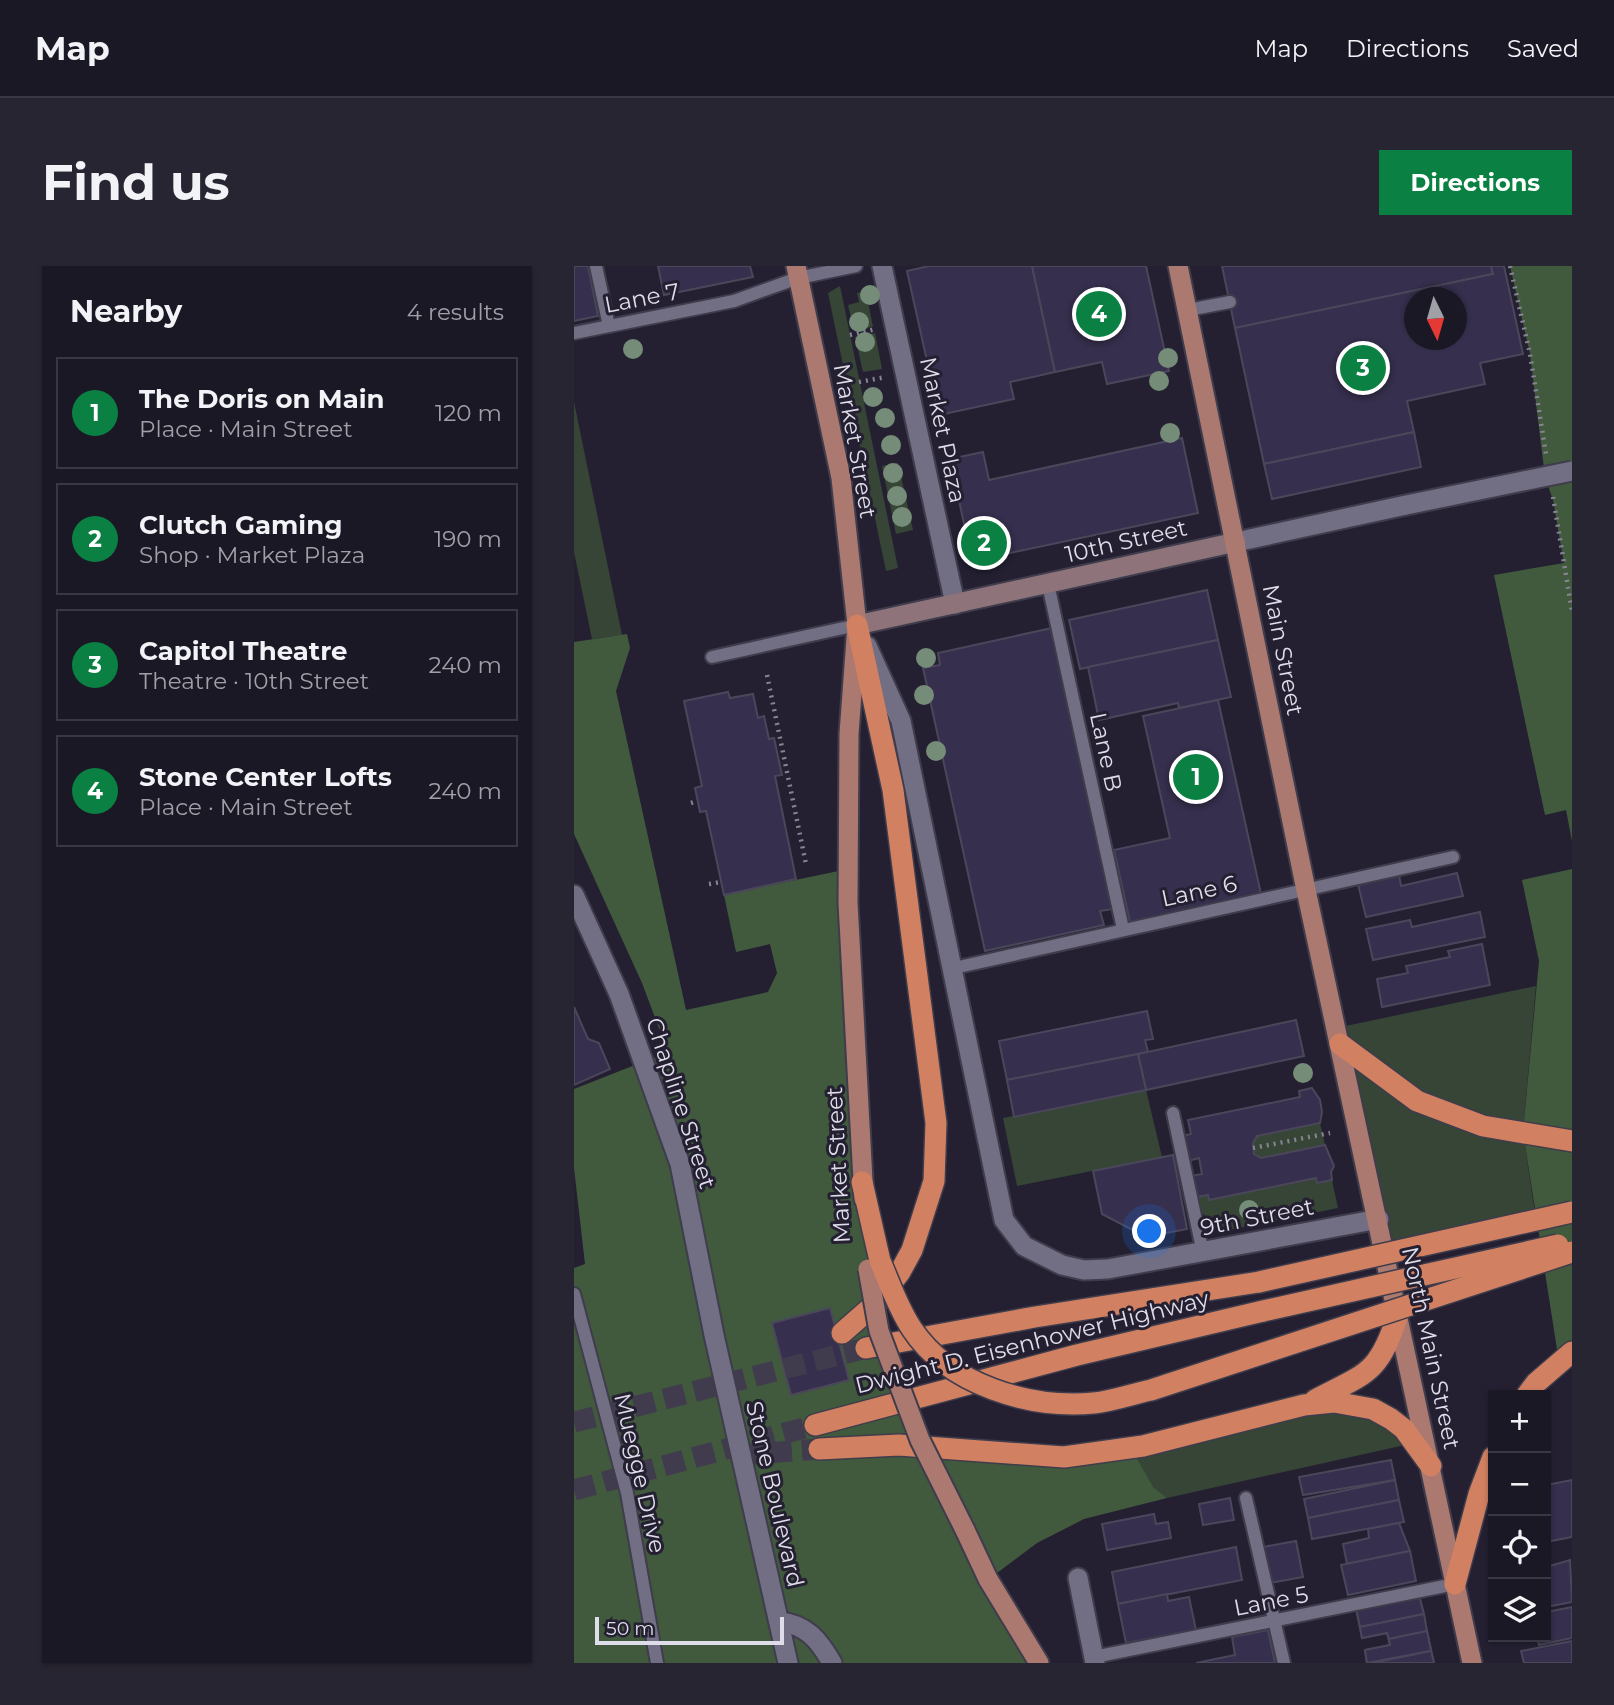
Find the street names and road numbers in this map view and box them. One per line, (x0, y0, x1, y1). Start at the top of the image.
street label: Lane 7 (602, 277, 682, 319)
street label: Market Plaza (914, 354, 972, 506)
street label: Market Street (828, 361, 882, 521)
street label: 10th Street (1062, 513, 1190, 569)
street label: Main Street (1257, 582, 1309, 718)
street label: Lane B (1084, 710, 1128, 794)
street label: Lane 6 (1159, 869, 1239, 913)
street label: Chapline Street (640, 1014, 722, 1192)
street label: Market Street (820, 1086, 856, 1244)
street label: 9th Street (1198, 1192, 1316, 1242)
street label: North Main Street (1396, 1244, 1466, 1452)
street label: Dwight D. Eisenhower Highway (852, 1284, 1212, 1400)
street label: Muegge Drive (608, 1390, 672, 1556)
street label: Stone Boulevard (740, 1398, 810, 1590)
street label: Lane 5 (1231, 1580, 1311, 1622)

